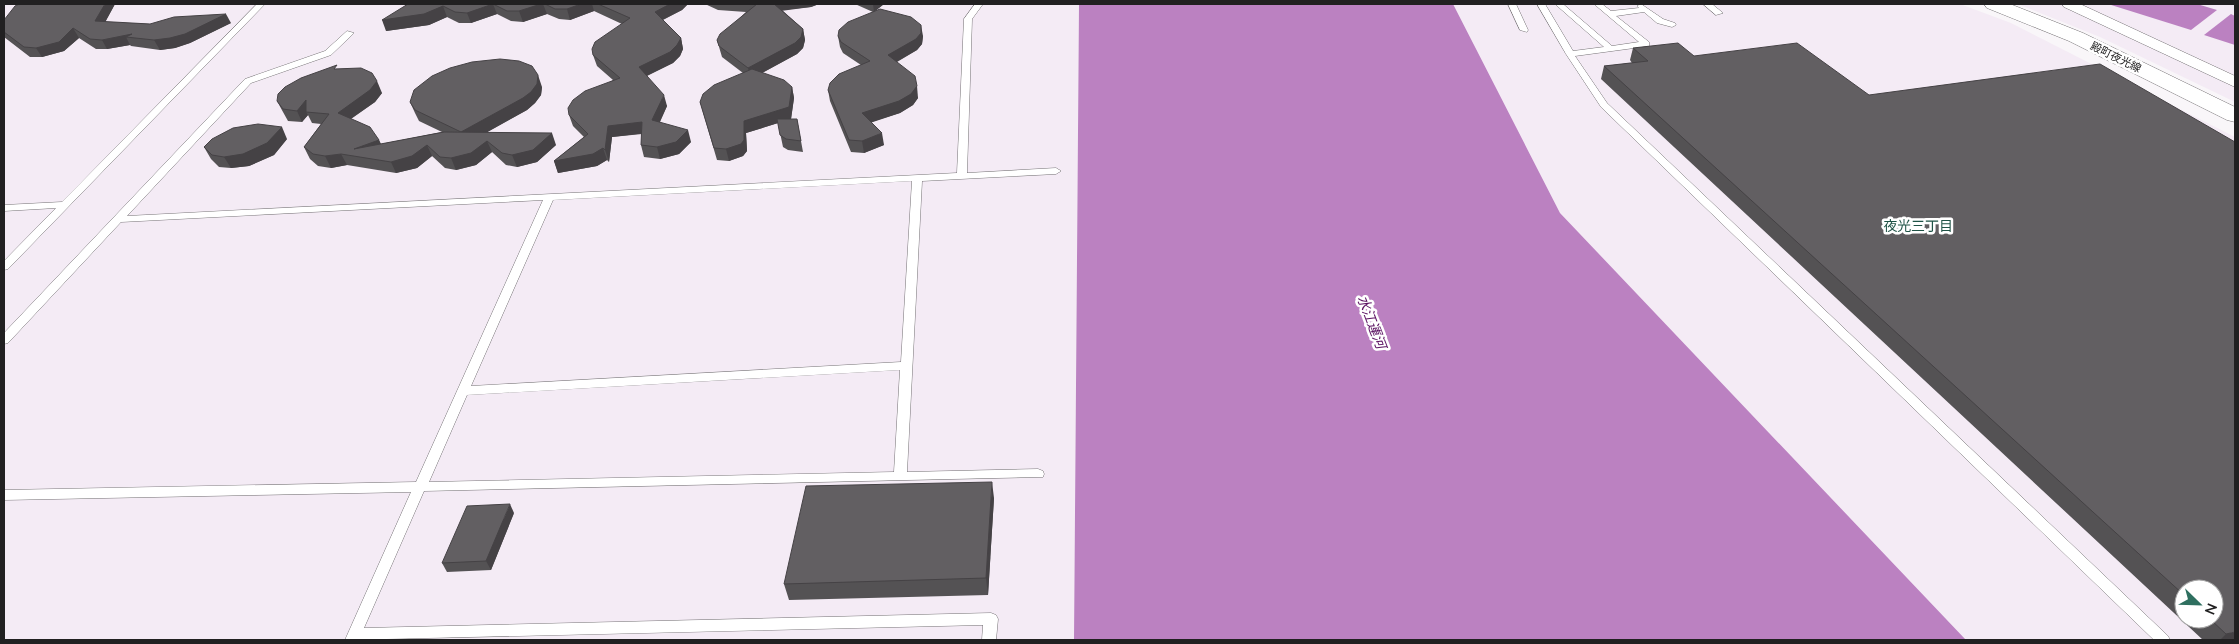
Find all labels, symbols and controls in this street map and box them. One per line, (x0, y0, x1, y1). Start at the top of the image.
street label: 殿町夜光線 (2088, 39, 2144, 75)
district label: 夜光三丁目 (1883, 217, 1953, 235)
water label: 水江運河 (1354, 293, 1392, 354)
north arrow (2174, 579, 2224, 629)
text: N (2201, 601, 2221, 617)

